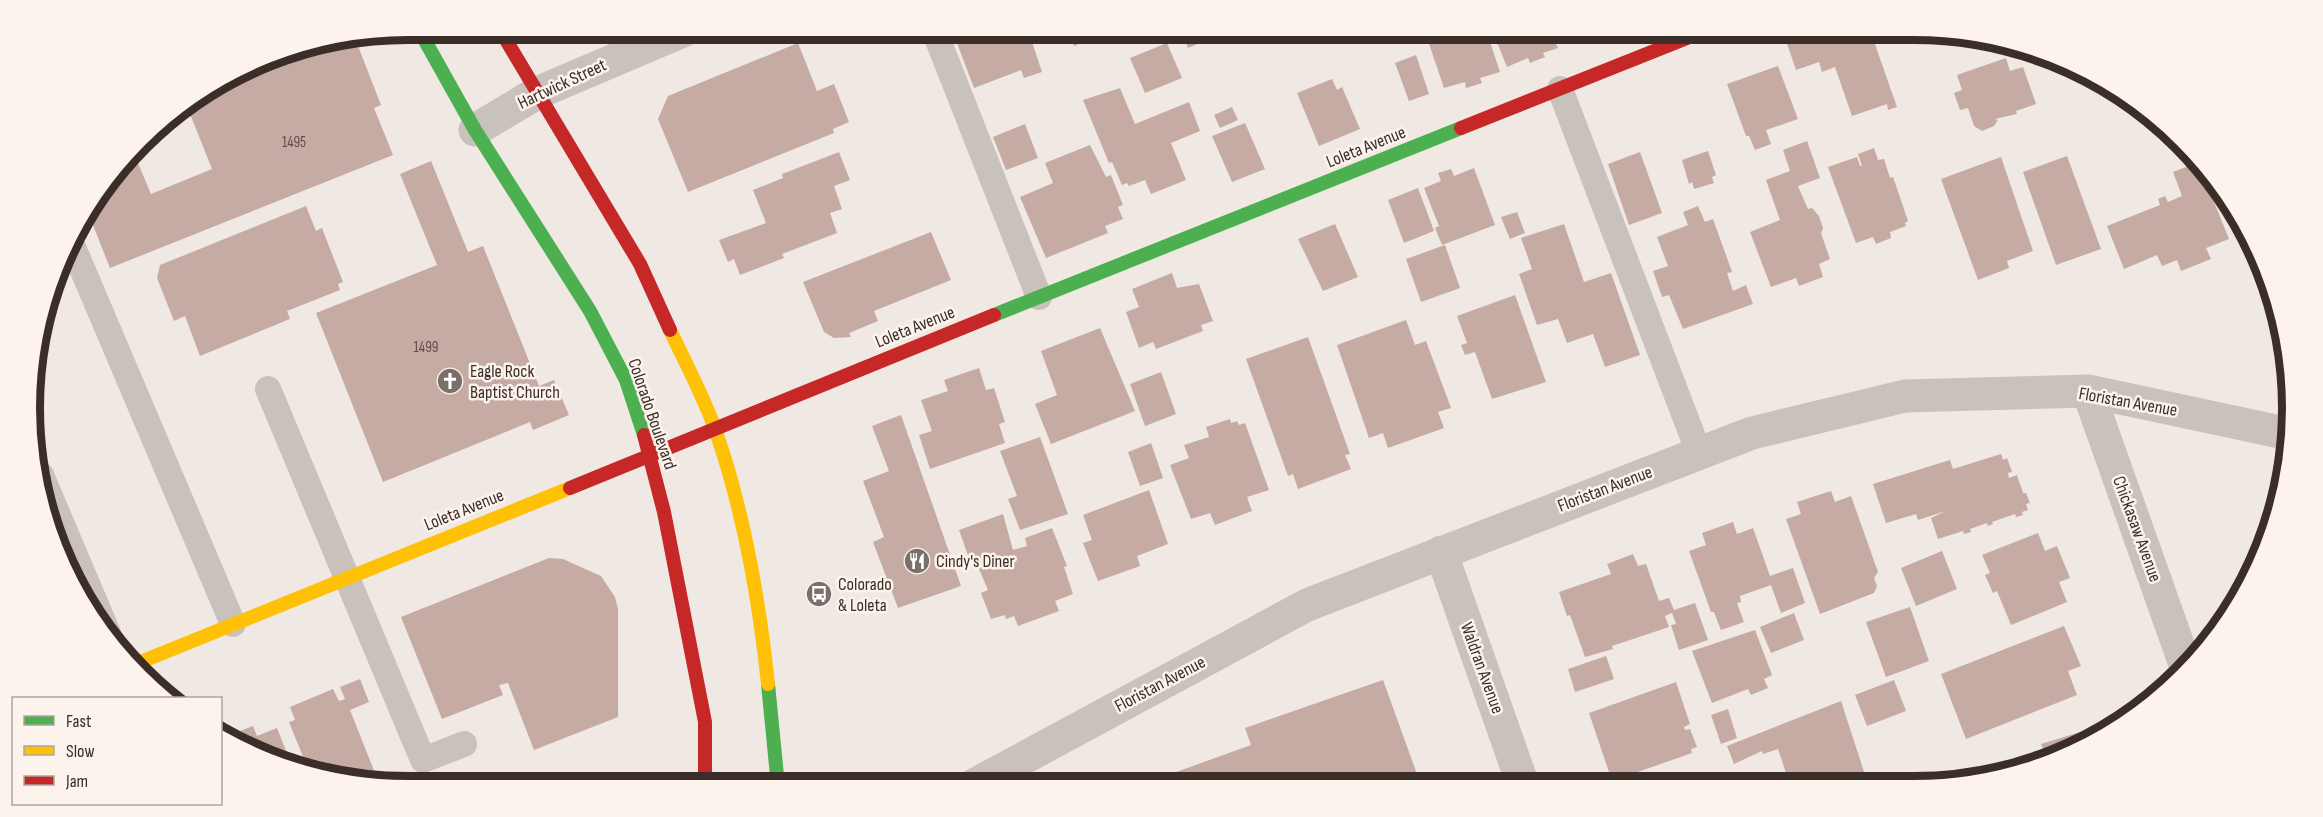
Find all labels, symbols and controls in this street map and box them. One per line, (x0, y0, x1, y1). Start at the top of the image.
street label: Hartwick Street (514, 54, 610, 114)
street label: Loleta Avenue (1323, 122, 1409, 172)
house number: 1495 (282, 133, 306, 152)
street label: Loleta Avenue (872, 302, 958, 352)
house number: 1499 (414, 338, 438, 357)
street label: Colorado Boulevard (623, 356, 681, 472)
place label: Eagle Rock Baptist Church (470, 361, 560, 403)
church icon: Eagle Rock Baptist Church (435, 366, 465, 396)
street label: Floristan Avenue (2077, 383, 2179, 421)
street label: Floristan Avenue (1555, 461, 1655, 517)
street label: Chickasaw Avenue (2108, 473, 2166, 585)
street label: Loleta Avenue (421, 485, 507, 535)
restaurant icon: Cindy's Diner (902, 546, 932, 576)
place label: Cindy's Diner (936, 551, 1015, 572)
place label: Colorado & Loleta (838, 574, 892, 616)
bus stop icon: Colorado & Loleta (804, 579, 834, 609)
street label: Waldran Avenue (1456, 620, 1508, 716)
street label: Floristan Avenue (1111, 651, 1209, 717)
legend (12, 697, 222, 805)
text: Fast (66, 711, 92, 732)
text: Slow (66, 741, 95, 762)
text: Jam (65, 771, 88, 792)

